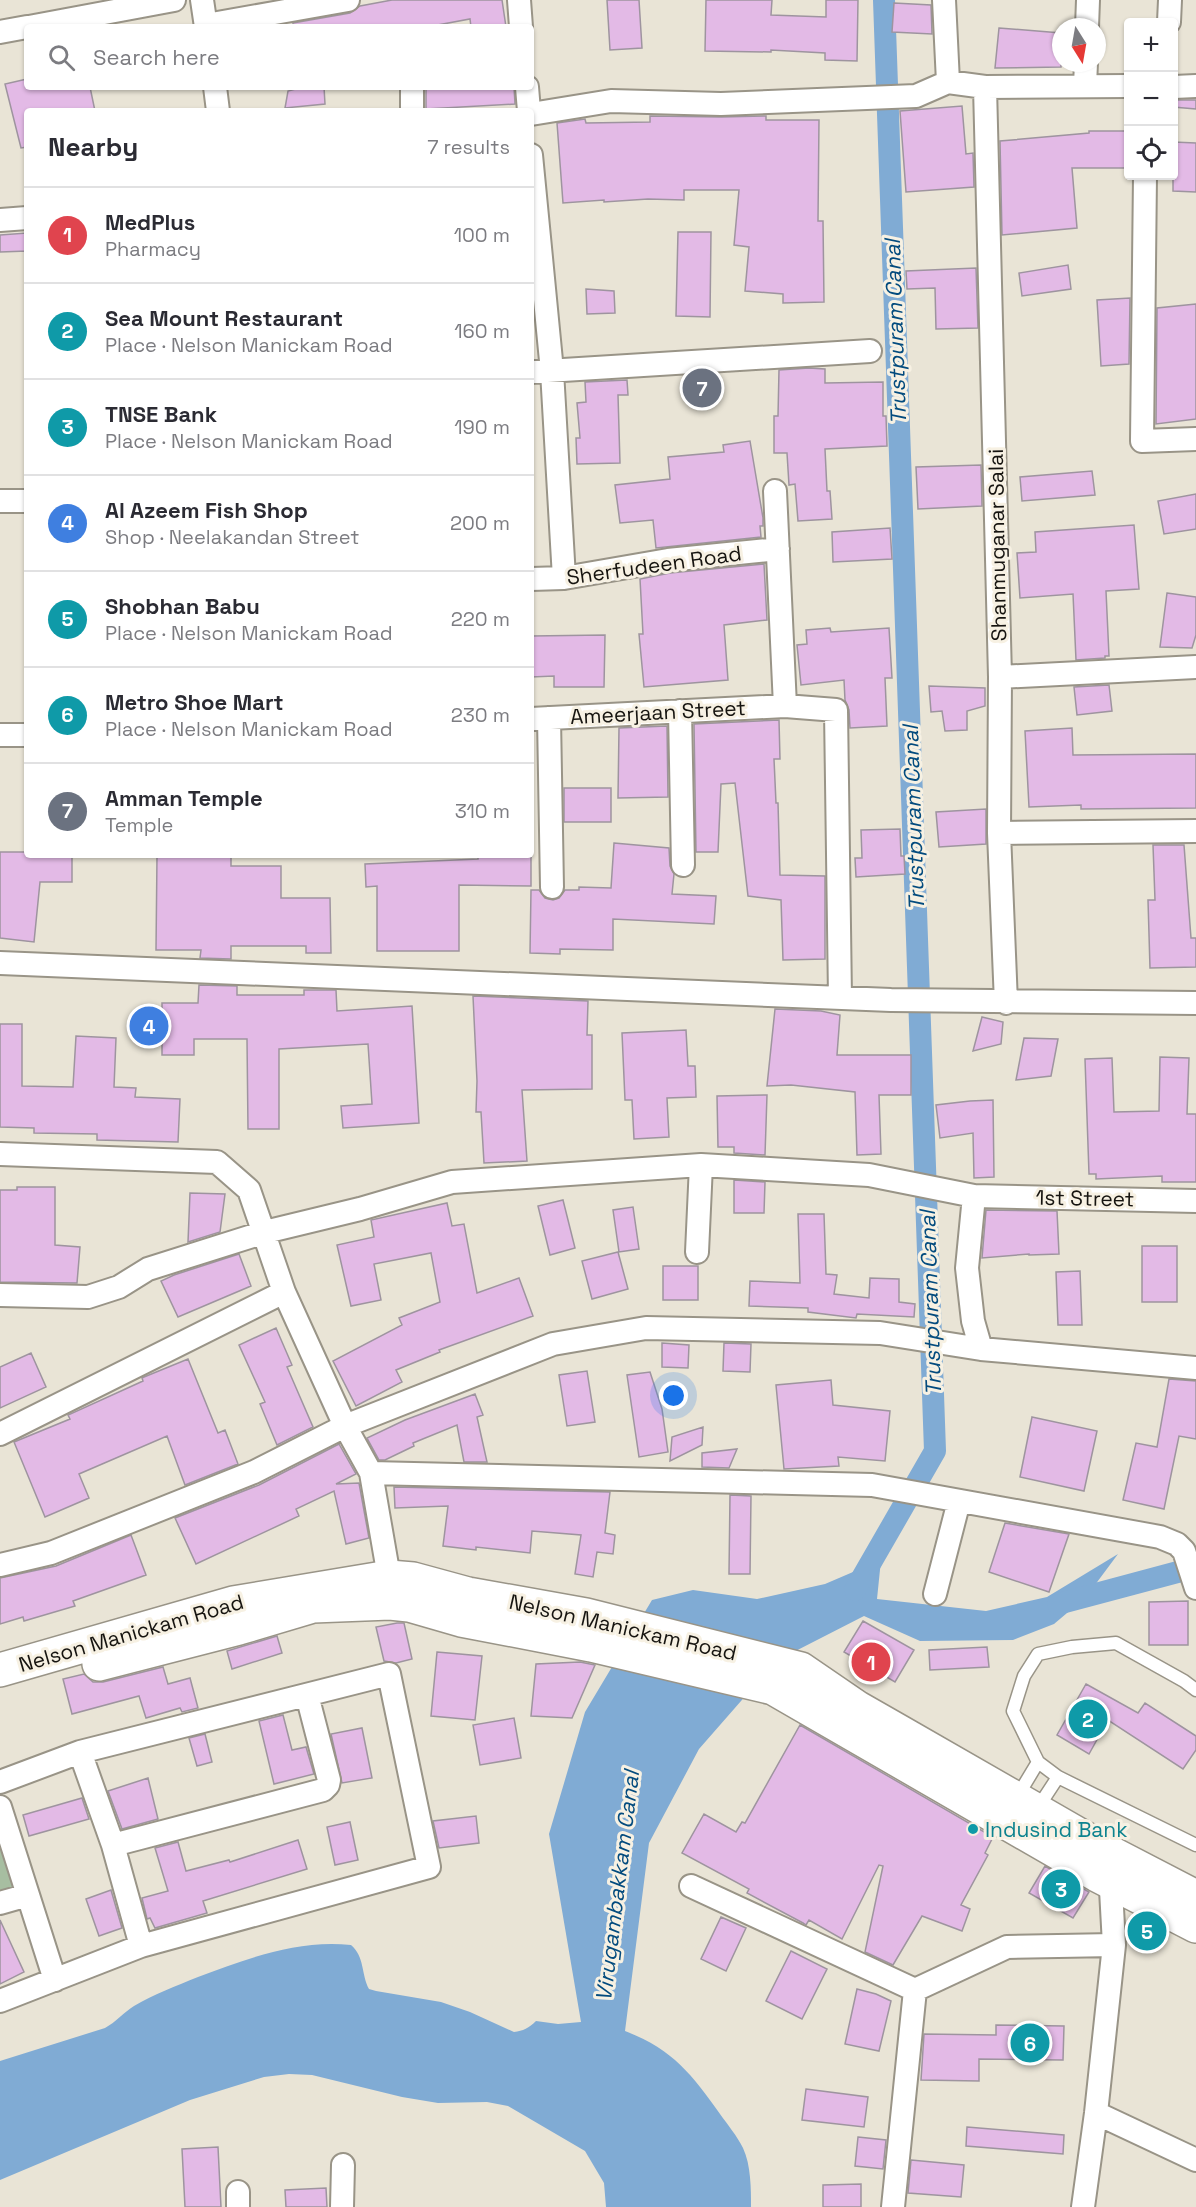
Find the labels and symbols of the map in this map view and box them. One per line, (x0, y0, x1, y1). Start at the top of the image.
north arrow (1052, 18, 1106, 72)
water label: Trustpuram Canal (878, 236, 912, 425)
pin: 7 (682, 366, 722, 410)
street label: Shanmuganar Salai (982, 448, 1012, 642)
street label: Sherfudeen Road (565, 539, 743, 591)
street label: Ameerjaan Street (569, 694, 747, 730)
water label: Trustpuram Canal (896, 722, 930, 911)
pin: 4 (130, 1004, 168, 1048)
street label: 1st Street (1035, 1184, 1135, 1212)
water label: Trustpuram Canal (913, 1207, 947, 1396)
your location (659, 1381, 688, 1410)
street label: Nelson Manickam Road (15, 1588, 247, 1678)
street label: Nelson Manickam Road (507, 1588, 739, 1666)
pin: 1 (852, 1640, 890, 1684)
pin: 2 (1068, 1696, 1108, 1742)
water label: Virugambakkam Canal (589, 1766, 645, 2003)
place label: Indusind Bank (985, 1816, 1128, 1843)
marker: Indusind Bank (966, 1822, 980, 1836)
pin: 3 (1042, 1866, 1080, 1912)
pin: 5 (1128, 1908, 1166, 1954)
pin: 6 (1010, 2020, 1050, 2066)

